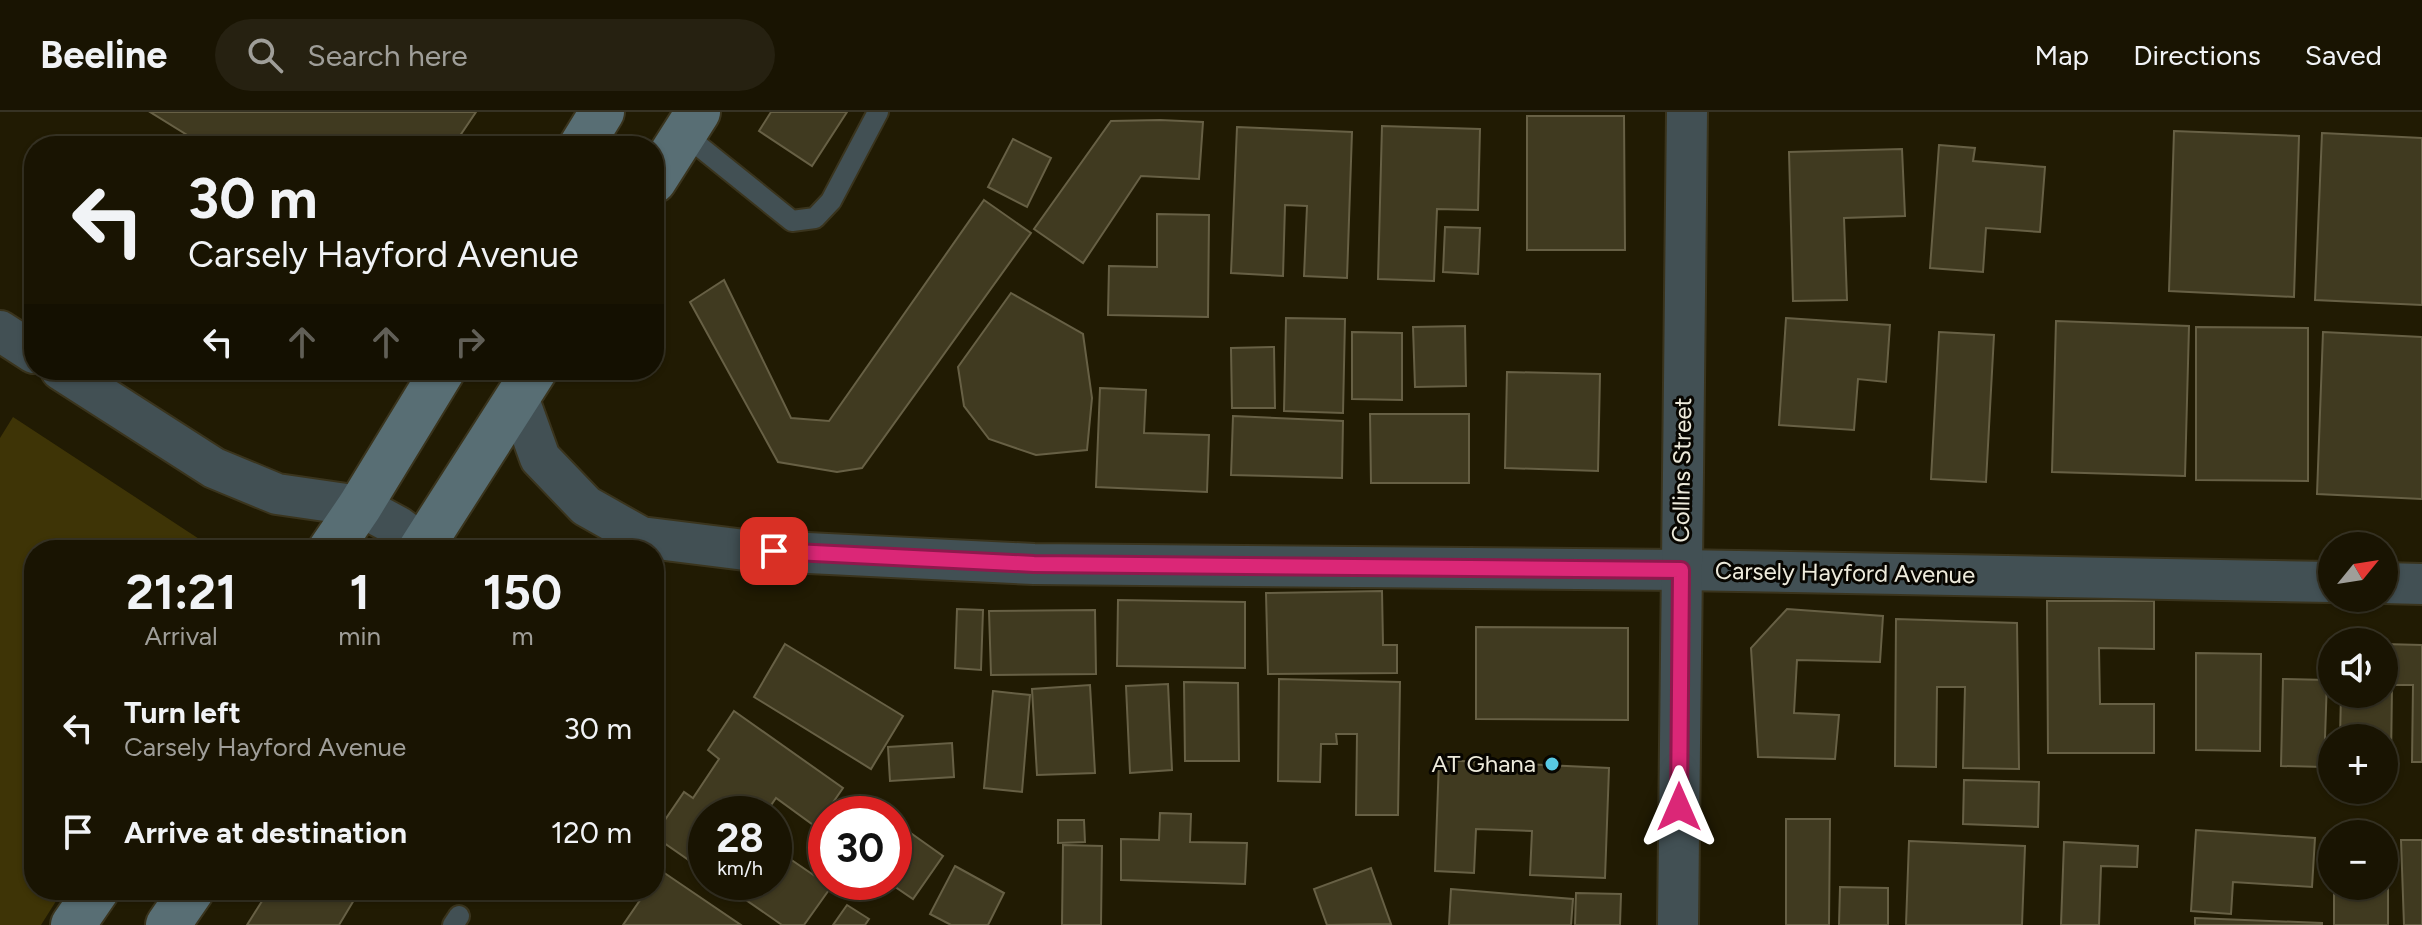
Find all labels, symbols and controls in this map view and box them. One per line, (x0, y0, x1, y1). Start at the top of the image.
search box (215, 19, 775, 91)
text: Beeline (40, 32, 167, 78)
icon: search (243, 33, 287, 77)
text: Search here (307, 37, 468, 74)
text: Map (2035, 38, 2089, 72)
text: Directions (2133, 38, 2261, 72)
text: Saved (2305, 38, 2382, 72)
text: 30 m (188, 165, 318, 232)
icon: left (56, 168, 160, 272)
text: Carsely Hayford Avenue (188, 233, 579, 276)
icon: left (196, 320, 240, 364)
icon: ahead (280, 320, 324, 364)
icon: ahead (364, 320, 408, 364)
icon: right (448, 320, 492, 364)
street label: Collins Street (1666, 397, 1697, 543)
pin (740, 517, 808, 585)
icon: arrive (752, 529, 796, 573)
north arrow (2318, 532, 2398, 612)
map controls (2318, 532, 2398, 900)
street label: Carsely Hayford Avenue (1715, 556, 1975, 589)
text: 21:21 (126, 563, 236, 621)
text: 1 (350, 563, 370, 621)
text: 150 (483, 563, 562, 621)
text: Arrival (144, 620, 218, 652)
text: min (338, 620, 381, 652)
text: m (511, 620, 534, 652)
button: sound (2318, 628, 2398, 708)
text: Turn left (124, 694, 241, 731)
icon: left (56, 706, 100, 750)
text: 30 m (564, 710, 632, 747)
button: + (2318, 724, 2398, 804)
text: Carsely Hayford Avenue (124, 731, 406, 763)
place label: AT Ghana (1431, 749, 1536, 778)
marker: AT Ghana (1543, 755, 1561, 773)
position arrow (1637, 765, 1721, 849)
speed limit sign: 30 (808, 796, 912, 900)
icon: arrive (56, 810, 100, 854)
text: Arrive at destination (124, 814, 407, 851)
text: 120 m (551, 814, 632, 851)
text: 28 (716, 814, 764, 862)
button: − (2318, 820, 2398, 900)
text: km/h (717, 856, 763, 880)

